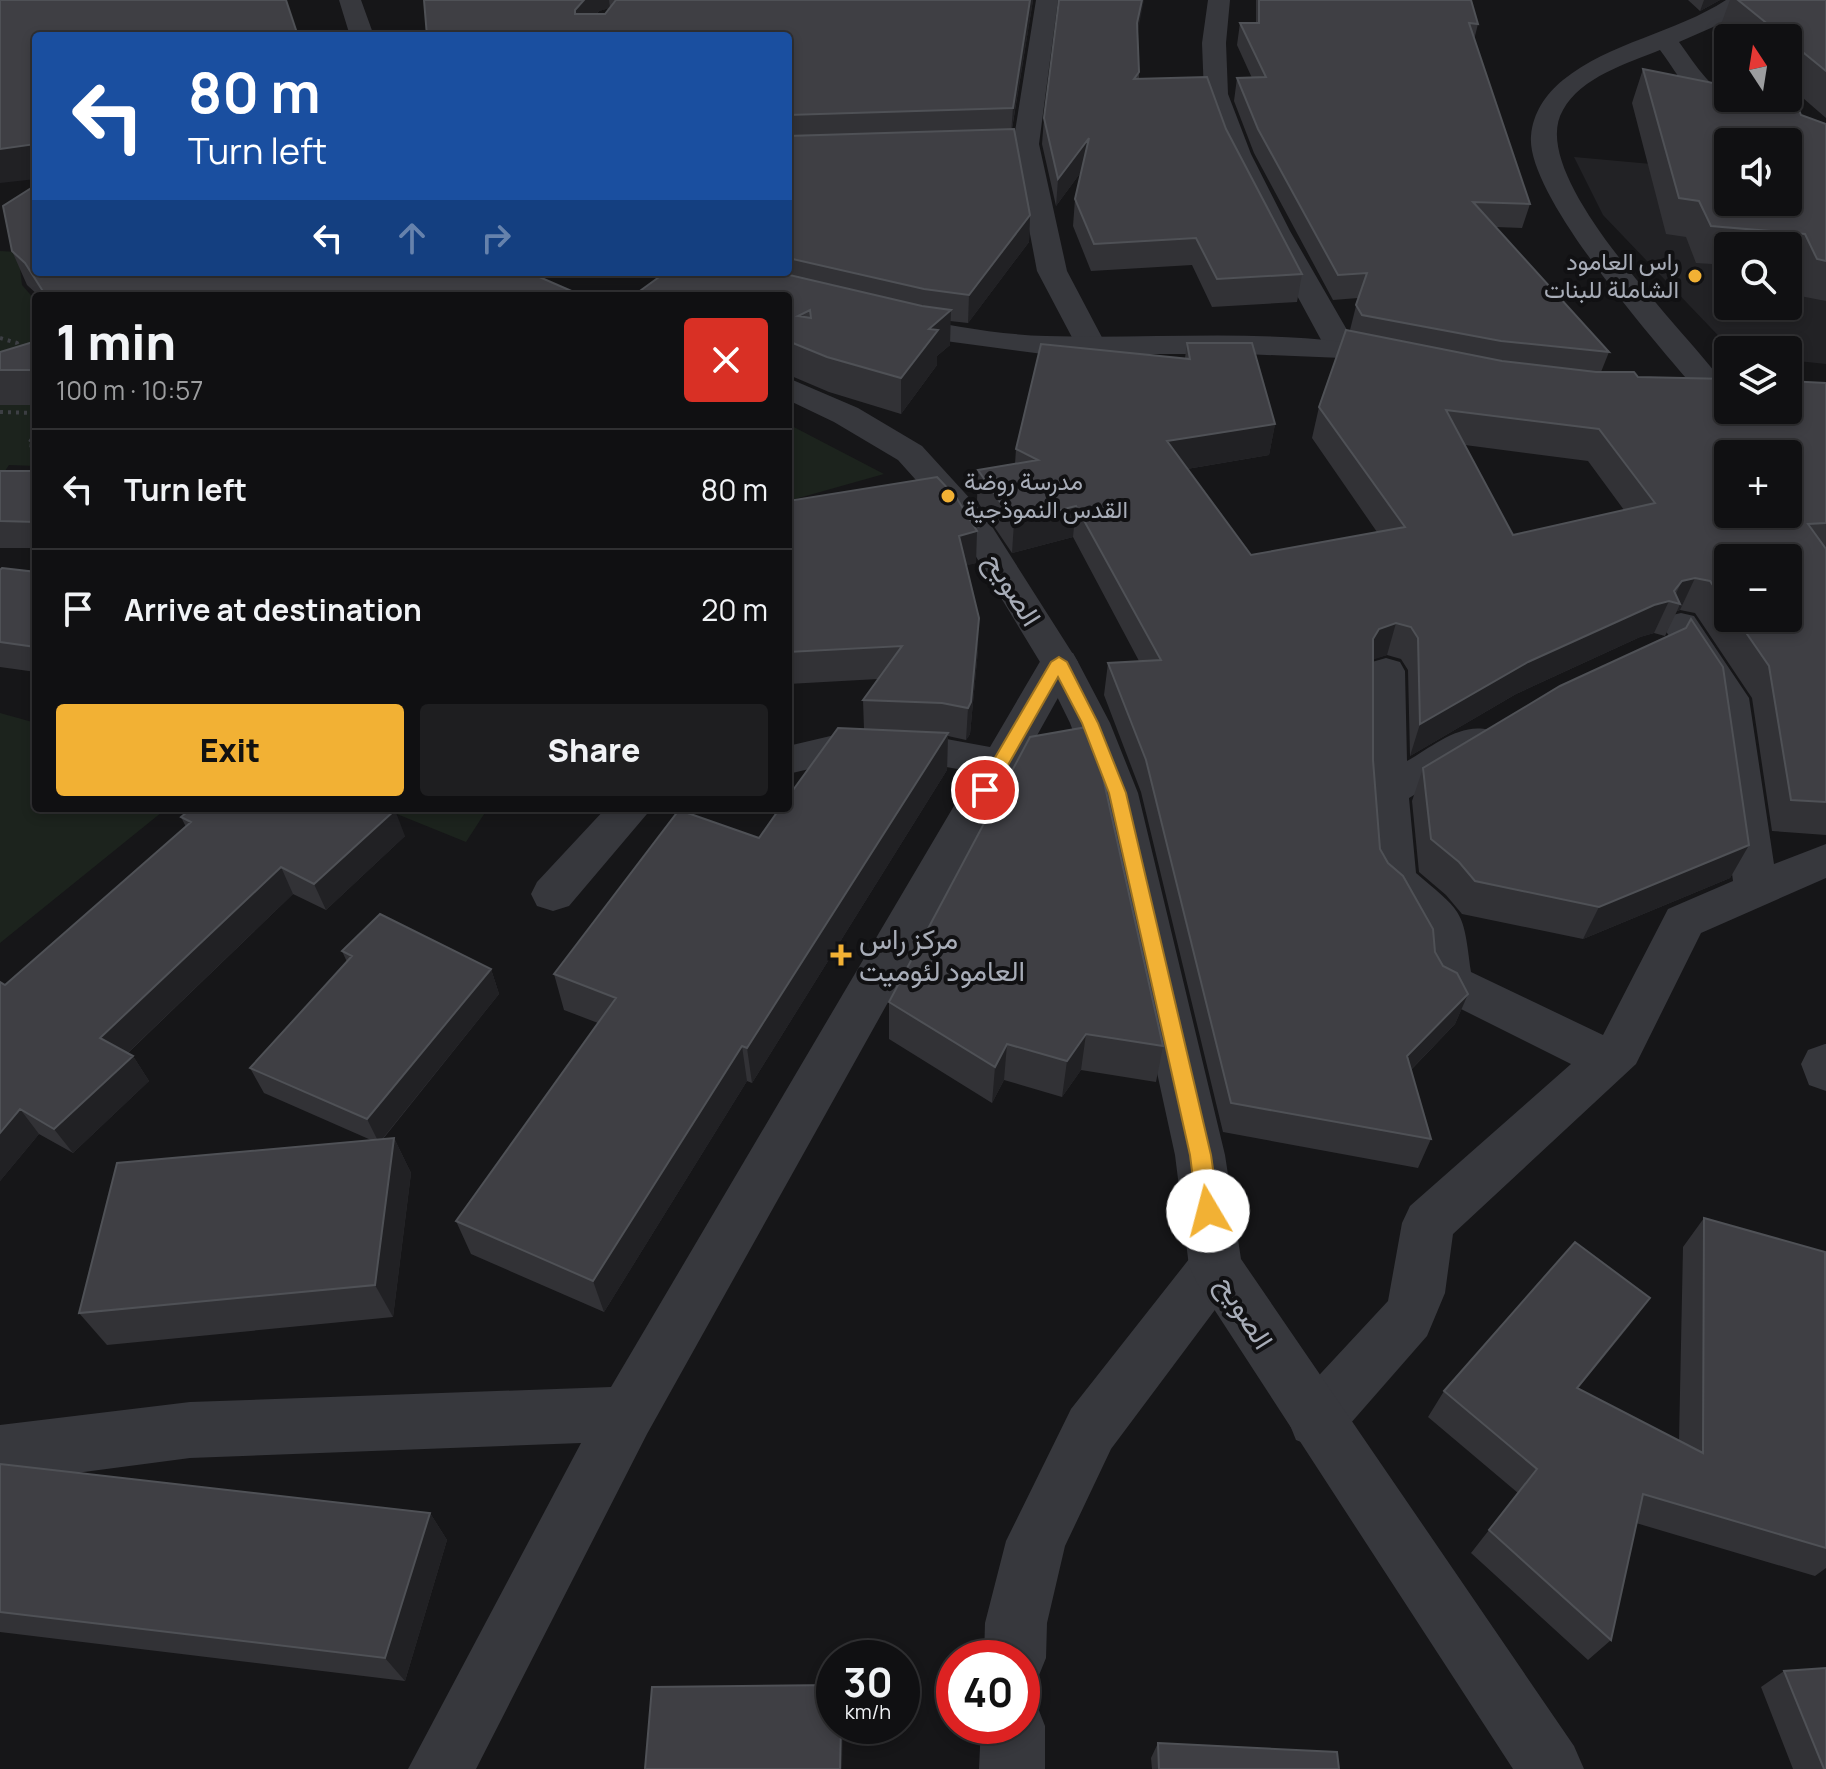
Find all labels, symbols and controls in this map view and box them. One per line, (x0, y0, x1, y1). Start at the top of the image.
north arrow (1714, 24, 1802, 112)
map controls (1714, 24, 1802, 632)
text: 80 m (188, 53, 321, 130)
icon: left (56, 64, 160, 168)
text: Turn left (188, 126, 327, 175)
button: sound (1714, 128, 1802, 216)
icon: left (306, 216, 350, 260)
icon: ahead (390, 216, 434, 260)
icon: right (474, 216, 518, 260)
button: search (1714, 232, 1802, 320)
place label: راس العامود الشاملة للبنات (1544, 244, 1679, 305)
marker: راس العامود الشاملة للبنات (1686, 267, 1704, 285)
text: 1 min (56, 309, 176, 374)
button: close (684, 318, 768, 402)
button: layers (1714, 336, 1802, 424)
text: 100 m · 10:57 (56, 372, 203, 408)
button: + (1714, 440, 1802, 528)
place label: مدرسة روضة القدس النموذجية (964, 464, 1128, 525)
icon: left (56, 467, 100, 511)
text: Turn left (124, 469, 247, 510)
text: 80 m (701, 469, 768, 510)
marker: مدرسة روضة القدس النموذجية (939, 487, 957, 505)
street label: الصويح (975, 544, 1051, 634)
button: − (1714, 544, 1802, 632)
icon: arrive (56, 587, 100, 631)
text: Arrive at destination (124, 589, 422, 630)
text: 20 m (701, 589, 768, 630)
button: Exit (56, 704, 404, 796)
button: Share (420, 704, 768, 796)
pin (951, 756, 1019, 824)
icon: arrive (963, 768, 1007, 812)
place label: مركز راس العامود لئوميت (859, 919, 1025, 989)
marker: مركز راس العامود لئوميت (830, 944, 852, 966)
position arrow (1166, 1169, 1250, 1253)
street label: الصويح (1207, 1267, 1283, 1357)
speed limit sign: 40 (936, 1640, 1040, 1744)
text: 30 (843, 1654, 893, 1709)
text: km/h (845, 1698, 891, 1725)

